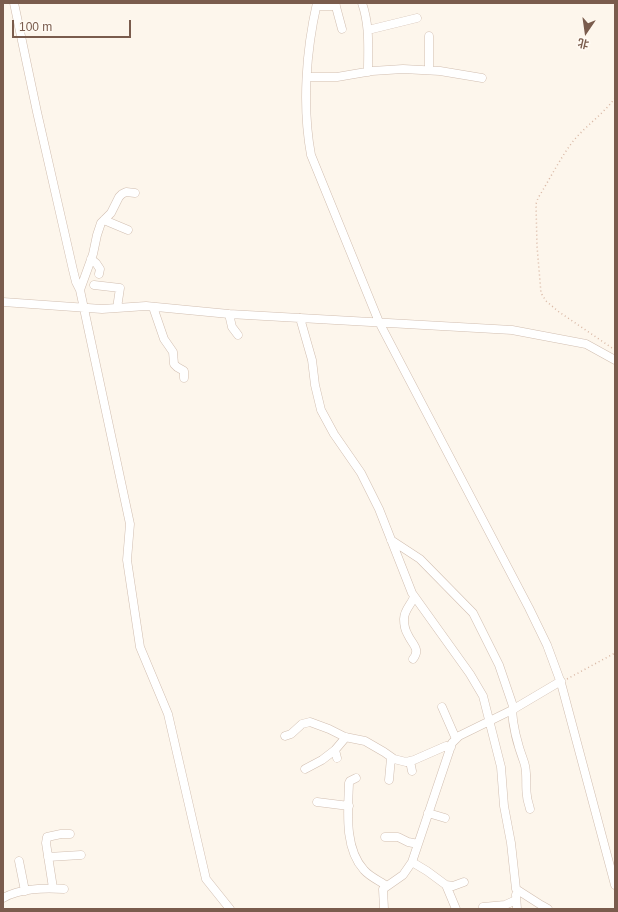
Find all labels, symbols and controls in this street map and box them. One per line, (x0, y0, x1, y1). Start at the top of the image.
scale bar (14, 12, 133, 38)
north arrow (566, 12, 606, 52)
text: 100 m (19, 20, 52, 34)
text: 北 (577, 37, 590, 51)

